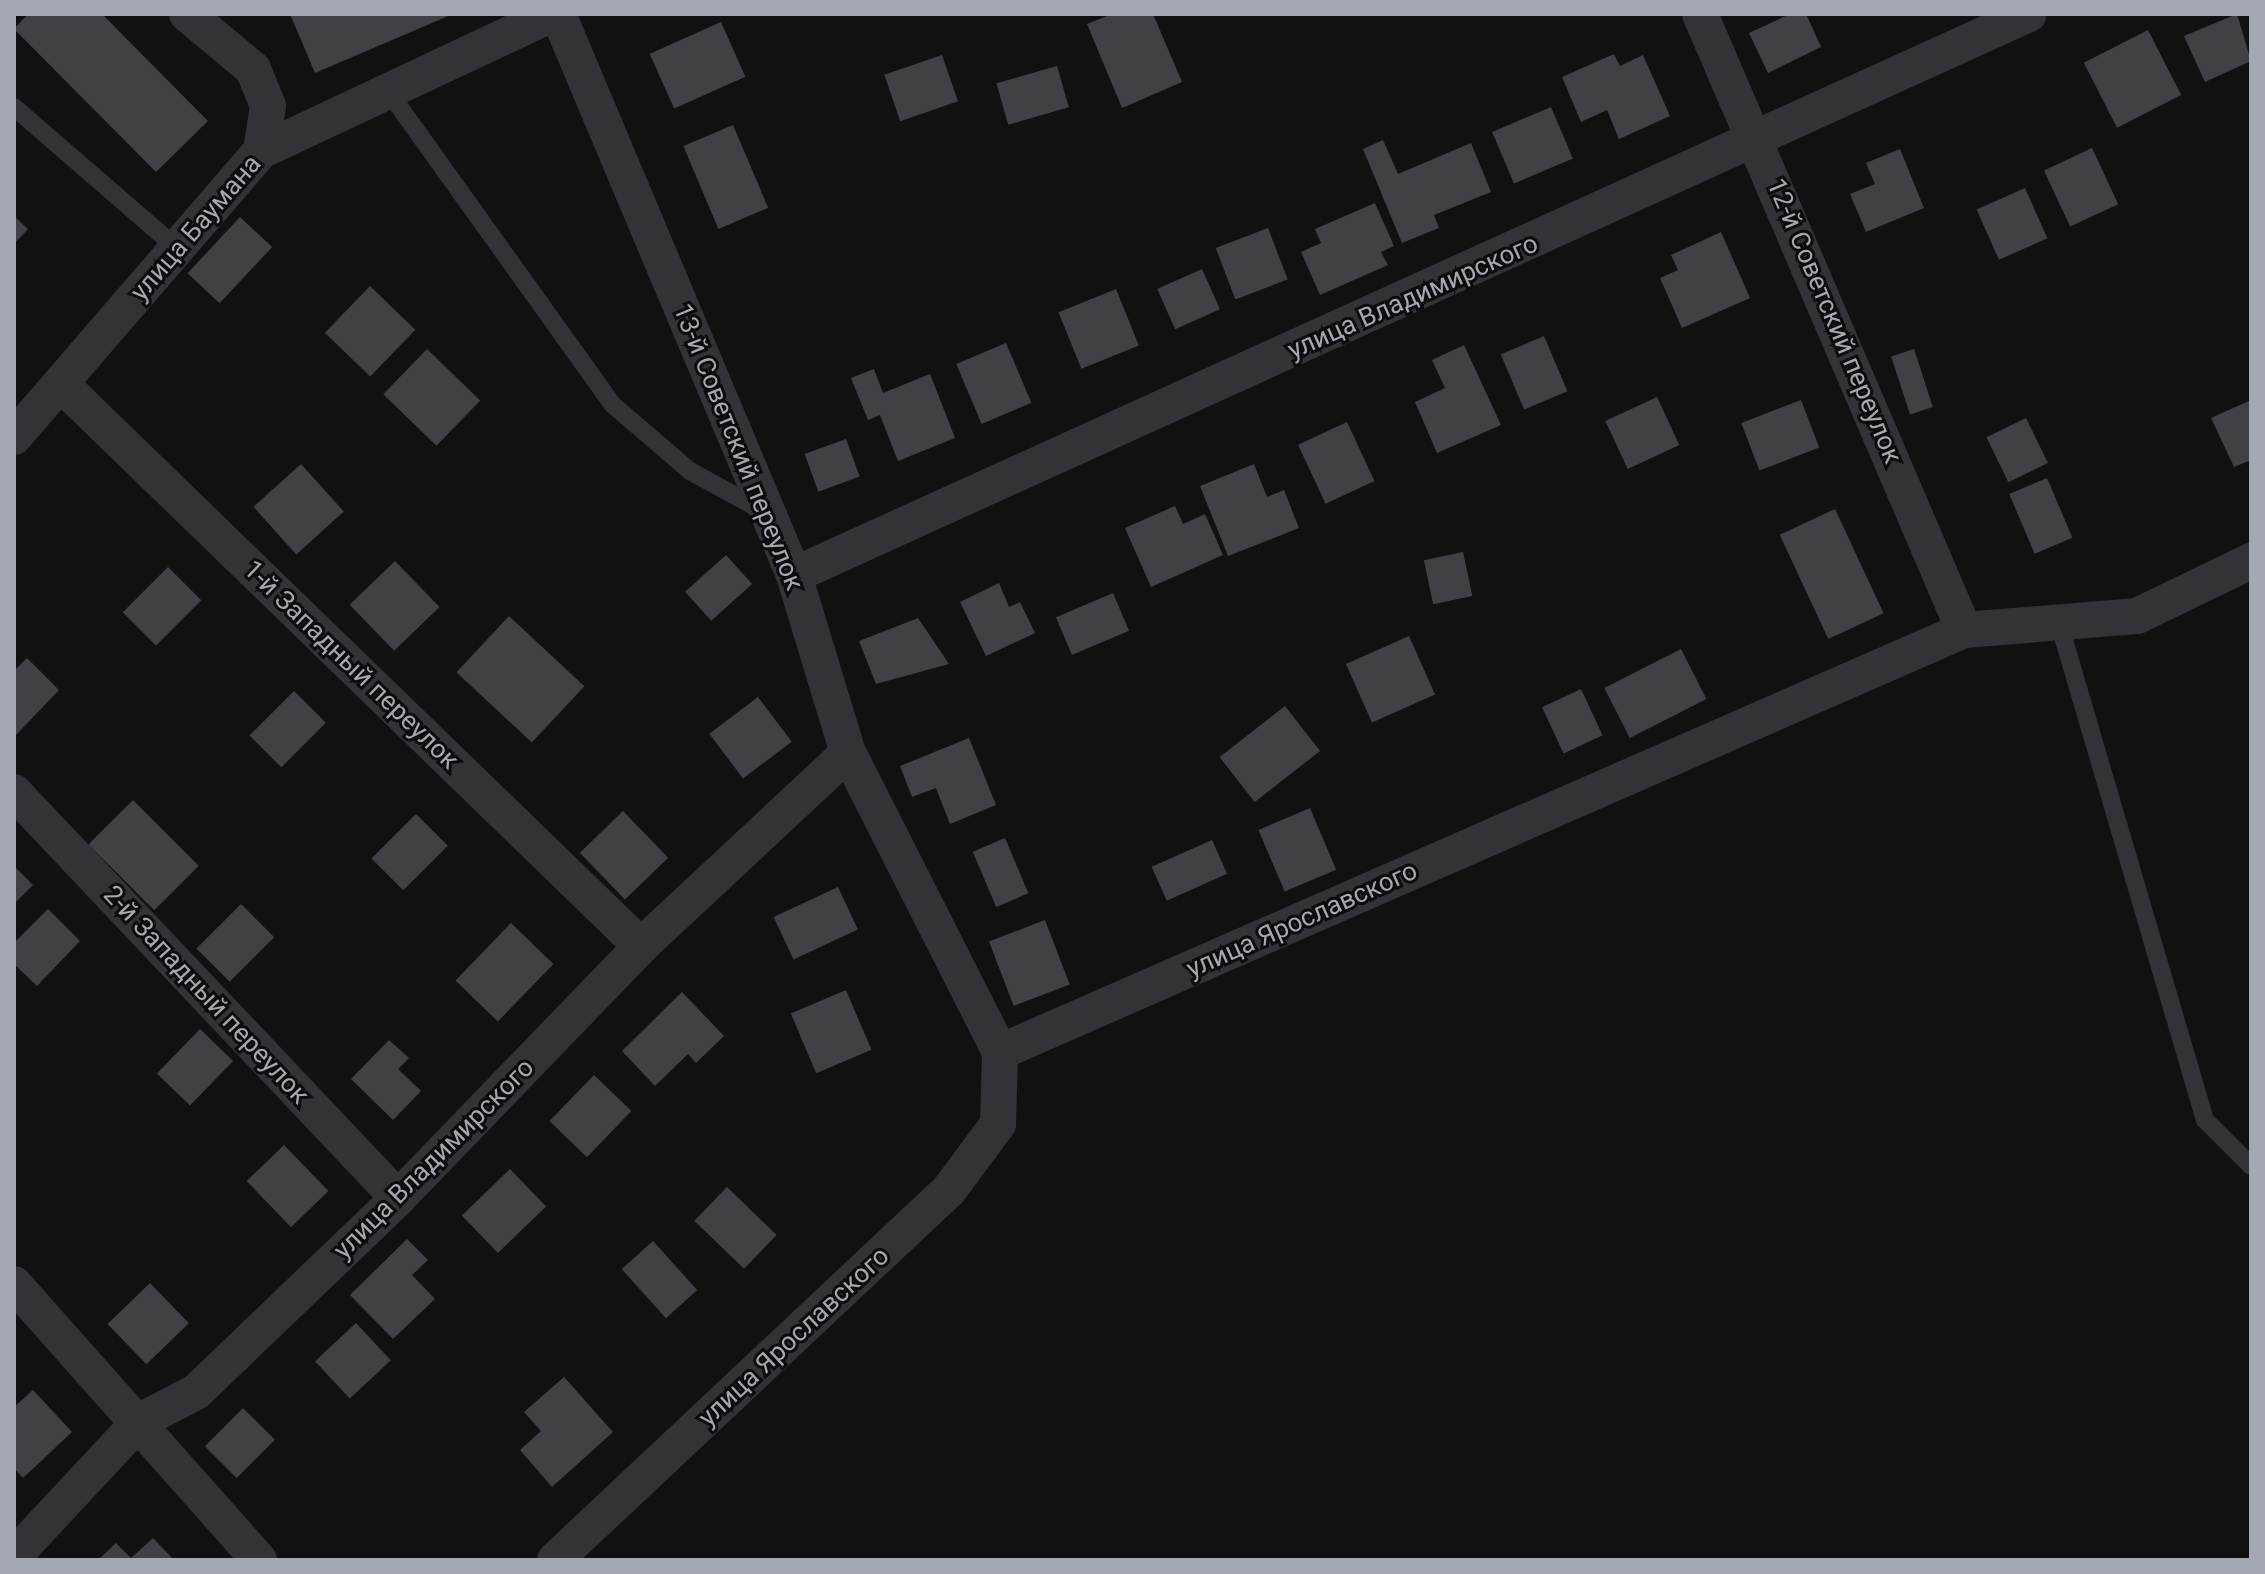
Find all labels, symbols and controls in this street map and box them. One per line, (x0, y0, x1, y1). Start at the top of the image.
street label: улица Баумана (124, 149, 268, 307)
street label: 12-й Советский переулок (1760, 174, 1908, 468)
street label: улица Владимирского (1283, 228, 1543, 366)
street label: 13-й Советский переулок (666, 299, 810, 595)
street label: 1-й Западный переулок (237, 554, 465, 776)
street label: улица Ярославского (1182, 855, 1422, 985)
street label: 2-й Западный переулок (97, 879, 315, 1111)
street label: улица Владимирского (327, 1052, 541, 1266)
street label: улица Ярославского (692, 1241, 896, 1433)

